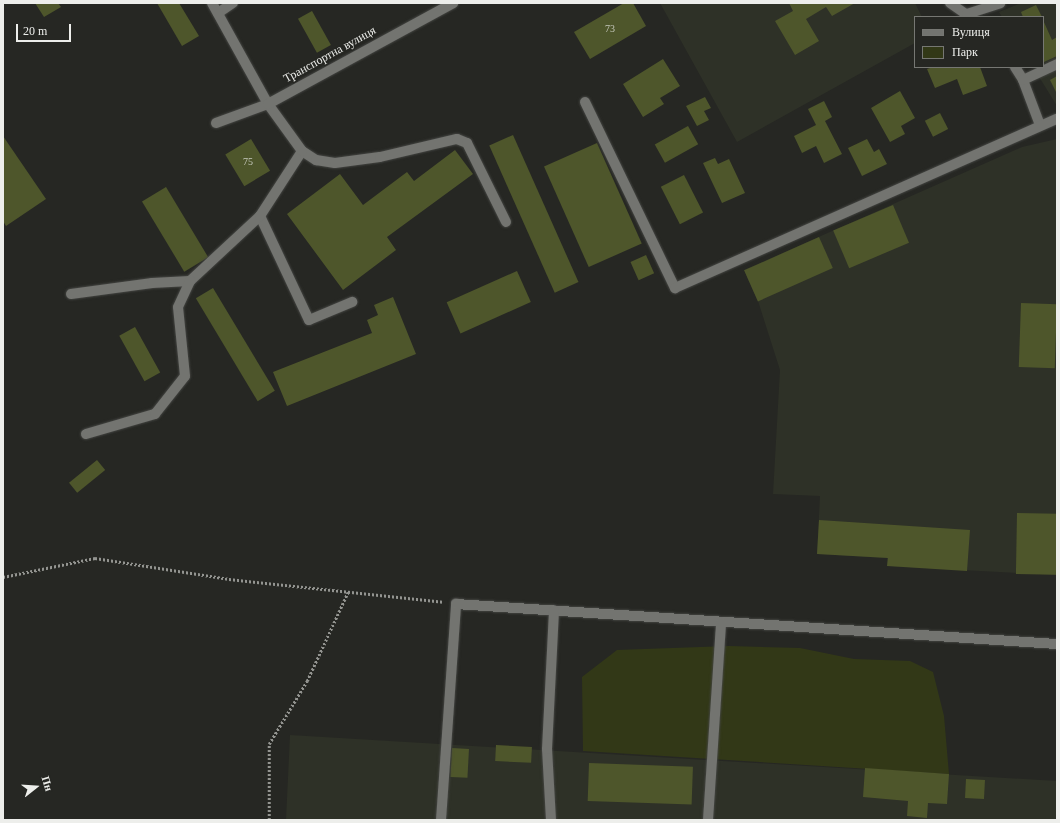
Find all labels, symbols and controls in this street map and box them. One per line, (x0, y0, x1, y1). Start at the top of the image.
scale bar (18, 16, 73, 42)
legend (914, 16, 1044, 68)
house number: 73 (605, 23, 615, 35)
text: 20 m (23, 24, 47, 38)
street label: Транспортна вулиця (281, 24, 379, 86)
text: Вулиця (952, 25, 990, 39)
text: Парк (952, 45, 978, 59)
house number: 75 (243, 156, 253, 168)
north arrow (16, 767, 56, 807)
text: Пн (40, 775, 55, 792)

